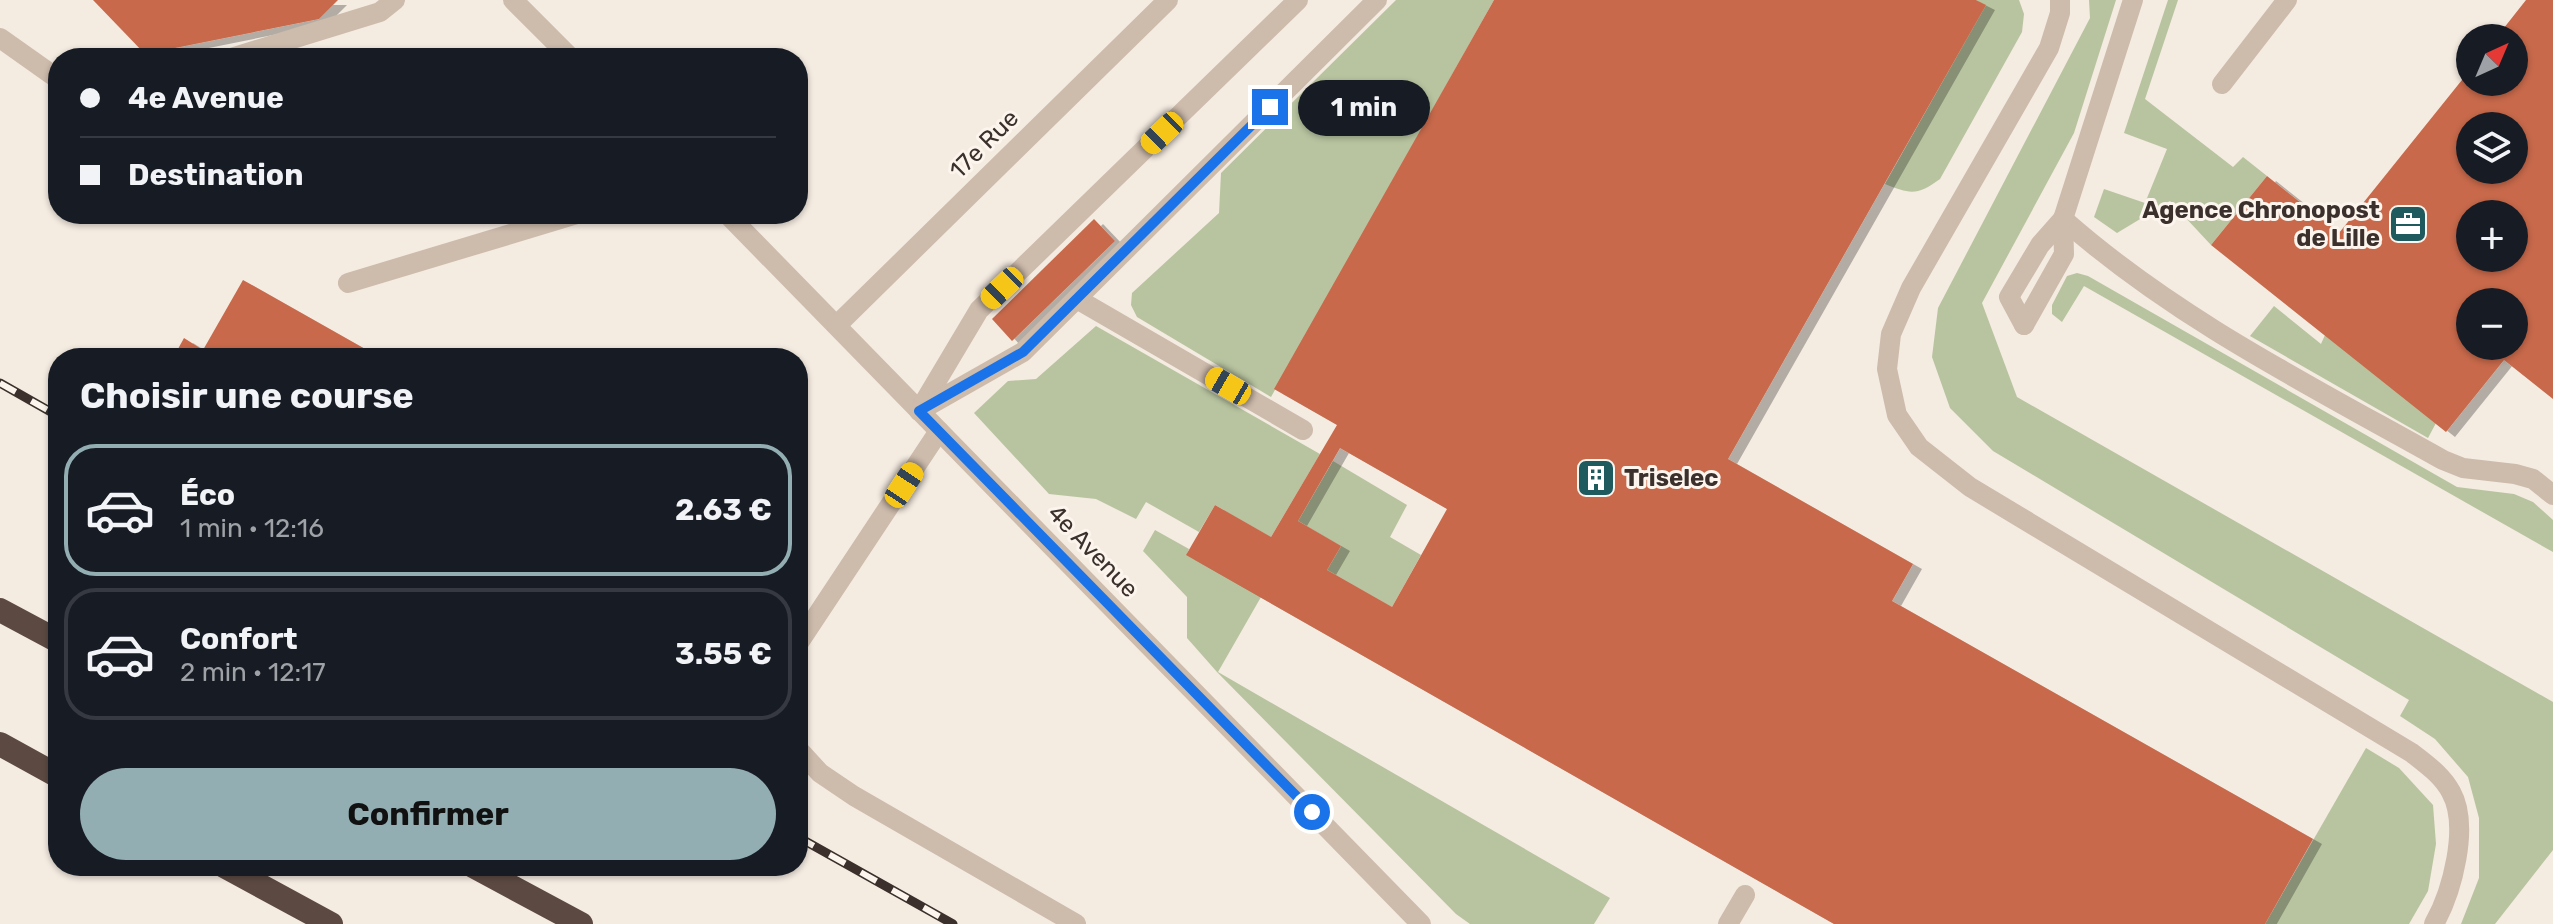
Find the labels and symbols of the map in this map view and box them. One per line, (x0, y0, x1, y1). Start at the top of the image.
north arrow (2456, 24, 2528, 96)
callout: 1 min (1298, 79, 1430, 135)
route end (1252, 89, 1288, 125)
street label: 17e Rue (944, 104, 1024, 184)
car (1136, 108, 1188, 158)
place label: Agence Chronopost de Lille (2142, 196, 2380, 252)
office icon: Agence Chronopost de Lille (2387, 203, 2429, 245)
car (976, 263, 1028, 313)
car (1201, 364, 1255, 408)
building icon: Triselec (1575, 457, 1617, 499)
car (881, 458, 927, 512)
place label: Triselec (1624, 464, 1718, 492)
street label: 4e Avenue (1042, 499, 1144, 603)
route start (1294, 794, 1330, 830)

